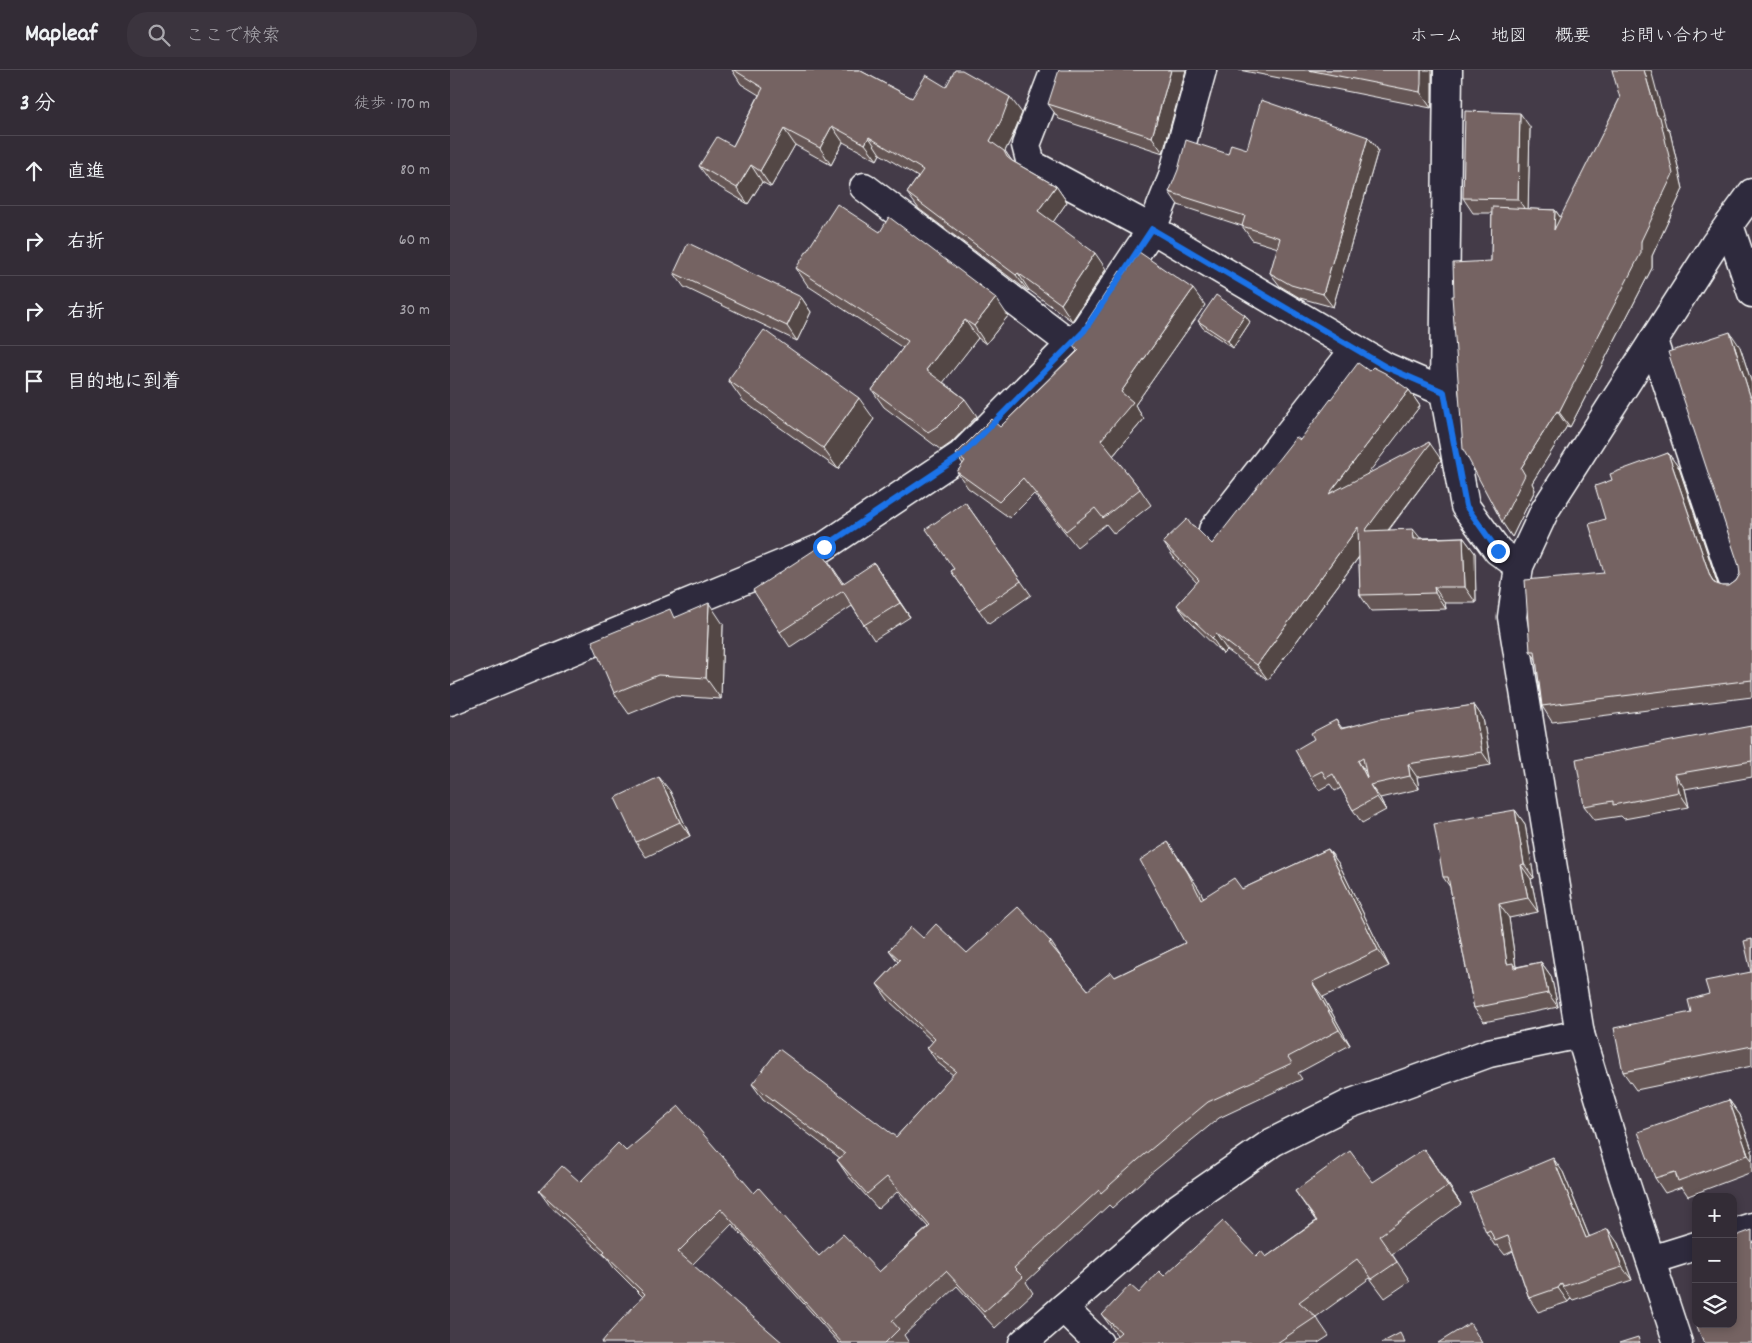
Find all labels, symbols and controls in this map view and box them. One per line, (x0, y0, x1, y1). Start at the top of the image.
search box (127, 12, 477, 57)
text: Mapleaf (25, 18, 97, 52)
icon: search (145, 21, 173, 49)
text: ここで検索 (185, 24, 280, 51)
text: ホーム (1410, 25, 1463, 50)
text: 地図 (1491, 25, 1527, 50)
text: 概要 (1555, 25, 1591, 50)
text: お問い合わせ (1619, 25, 1727, 50)
text: 3 分 (20, 90, 55, 120)
text: 徒歩 · 170 m (354, 93, 430, 116)
icon: ahead (20, 157, 48, 185)
text: 80 m (400, 159, 430, 182)
text: 直進 (67, 160, 105, 187)
icon: right (20, 227, 48, 255)
text: 60 m (399, 229, 430, 252)
text: 右折 (67, 230, 105, 257)
icon: right (20, 297, 48, 325)
text: 30 m (400, 299, 430, 322)
text: 右折 (67, 300, 105, 327)
icon: arrive (20, 367, 48, 395)
text: 目的地に到着 (67, 370, 181, 397)
route start (813, 536, 836, 559)
route end (1487, 540, 1510, 563)
map controls (1692, 1193, 1737, 1328)
button: + (1692, 1193, 1737, 1238)
button: − (1692, 1238, 1737, 1283)
button: layers (1692, 1283, 1737, 1328)

